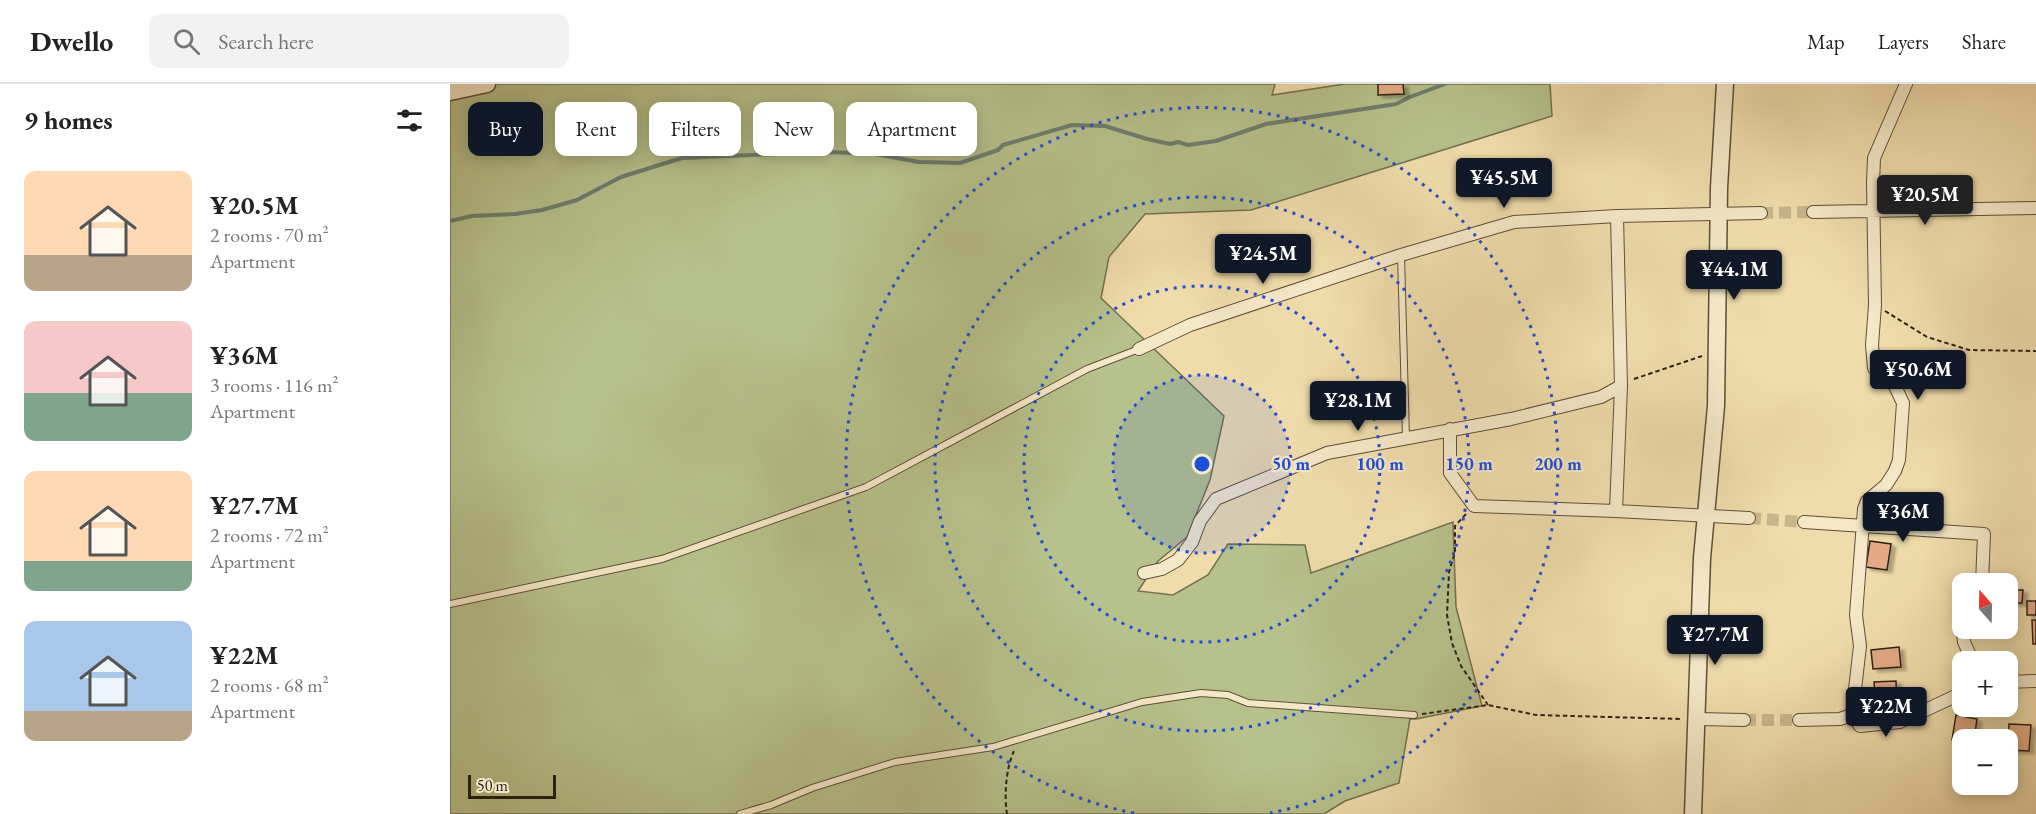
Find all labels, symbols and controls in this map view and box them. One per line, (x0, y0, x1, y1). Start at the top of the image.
search box (149, 14, 569, 68)
text: Dwello (30, 23, 113, 59)
icon: search (170, 25, 203, 58)
text: Search here (218, 27, 314, 56)
text: Map (1807, 28, 1845, 55)
text: Layers (1878, 28, 1929, 55)
text: Share (1962, 28, 2006, 55)
chip: Buy (468, 102, 543, 156)
chip: Rent (555, 102, 637, 156)
chip: Filters (649, 102, 741, 156)
chip: New (753, 102, 834, 156)
chip: Apartment (846, 102, 977, 156)
text: 9 homes (24, 103, 113, 137)
icon: filters (393, 104, 426, 137)
pin: ¥45.5M (1455, 158, 1553, 209)
text: ¥45.5M (1470, 164, 1538, 190)
pin: ¥20.5M (1876, 175, 1974, 226)
text: ¥20.5M (1891, 181, 1959, 207)
text: ¥20.5M (210, 188, 299, 222)
icon: home (72, 195, 144, 267)
text: 2 rooms · 70 m² (210, 222, 329, 248)
pin: ¥24.5M (1214, 234, 1312, 285)
text: ¥24.5M (1229, 240, 1297, 266)
text: Apartment (210, 248, 295, 274)
pin: ¥44.1M (1685, 250, 1783, 301)
text: ¥44.1M (1700, 256, 1768, 282)
text: ¥36M (210, 338, 278, 372)
icon: home (72, 345, 144, 417)
pin: ¥50.6M (1869, 350, 1967, 401)
text: ¥50.6M (1884, 356, 1952, 382)
text: 3 rooms · 116 m² (210, 372, 338, 398)
pin: ¥28.1M (1309, 381, 1407, 432)
text: ¥28.1M (1324, 387, 1392, 413)
text: Apartment (210, 398, 295, 424)
text: 50 m (1272, 452, 1310, 475)
text: 100 m (1356, 452, 1404, 475)
text: 150 m (1445, 452, 1493, 475)
text: 200 m (1534, 452, 1582, 475)
centre of rings (1192, 454, 1212, 474)
text: ¥27.7M (210, 488, 299, 522)
pin: ¥36M (1867, 492, 1939, 543)
icon: home (72, 495, 144, 567)
text: ¥36M (1877, 498, 1929, 524)
text: 2 rooms · 72 m² (210, 522, 329, 548)
text: Apartment (210, 548, 295, 574)
north arrow (1952, 573, 2018, 639)
map controls (1952, 573, 2018, 795)
pin: ¥27.7M (1666, 615, 1764, 666)
text: ¥27.7M (1681, 621, 1749, 647)
text: ¥22M (210, 638, 278, 672)
icon: home (72, 645, 144, 717)
button: + (1952, 651, 2018, 717)
text: 2 rooms · 68 m² (210, 672, 329, 698)
pin: ¥22M (1850, 687, 1922, 738)
text: ¥22M (1860, 693, 1912, 719)
text: Apartment (210, 698, 295, 724)
button: − (1952, 729, 2018, 795)
scale bar (468, 772, 556, 800)
text: 50 m (477, 775, 508, 796)

